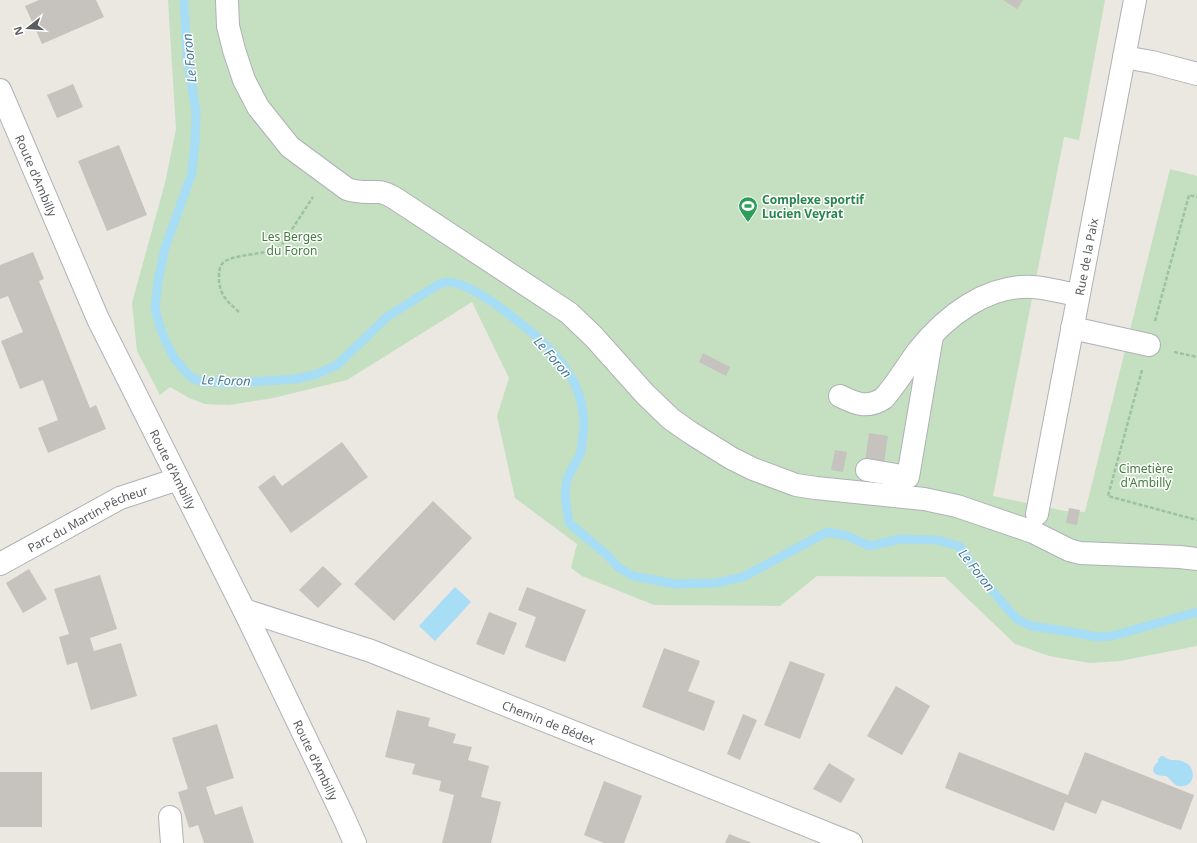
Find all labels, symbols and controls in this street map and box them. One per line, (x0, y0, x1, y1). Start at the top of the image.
north arrow (8, 8, 48, 48)
text: N (9, 25, 26, 38)
water label: Le Foron (177, 33, 201, 83)
street label: Route d'Ambilly (12, 132, 62, 220)
place label: Complexe sportif Lucien Veyrat (762, 191, 865, 222)
sports icon: Complexe sportif Lucien Veyrat (737, 195, 759, 223)
street label: Rue de la Paix (1070, 216, 1102, 297)
park label: Les Berges du Foron (261, 228, 323, 259)
water label: Le Foron (530, 332, 576, 382)
water label: Le Foron (201, 370, 251, 390)
street label: Route d'Ambilly (146, 426, 201, 513)
park label: Cimetière d'Ambilly (1119, 460, 1173, 491)
street label: Parc du Martin-Pêcheur (24, 481, 150, 556)
water label: Le Foron (955, 545, 999, 595)
street label: Chemin de Bédex (500, 696, 598, 749)
street label: Route d'Ambilly (289, 717, 343, 804)

